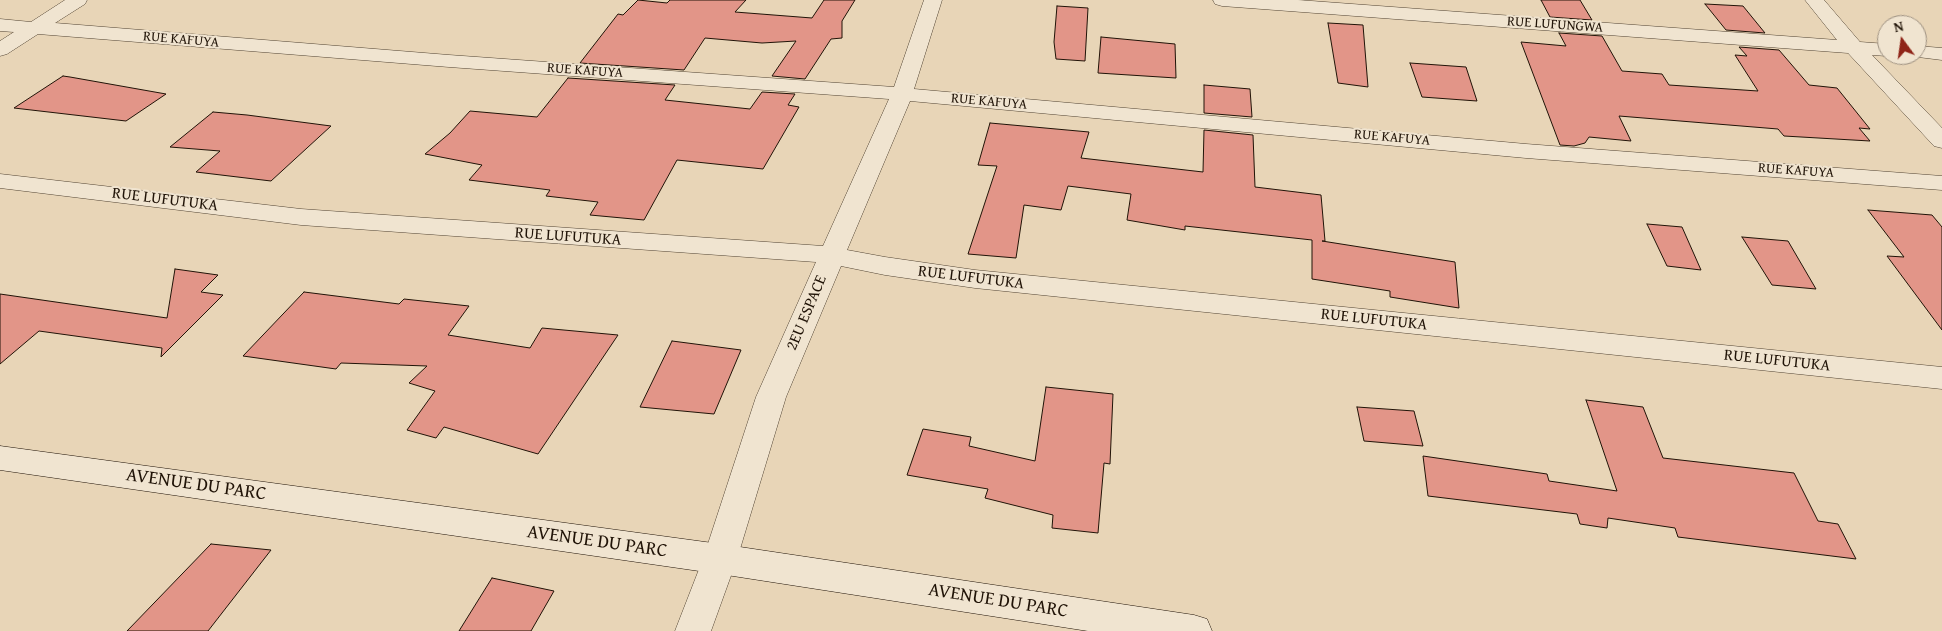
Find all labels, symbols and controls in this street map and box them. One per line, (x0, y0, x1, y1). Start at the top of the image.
street label: RUE LUFUNGWA (1506, 13, 1604, 37)
north arrow (1877, 15, 1927, 65)
text: N (1892, 16, 1906, 37)
street label: RUE KAFUYA (142, 28, 220, 52)
street label: RUE KAFUYA (546, 60, 624, 82)
street label: RUE KAFUYA (950, 90, 1028, 114)
street label: RUE KAFUYA (1353, 126, 1431, 150)
street label: RUE KAFUYA (1757, 160, 1835, 182)
street label: RUE LUFUTUKA (111, 184, 219, 216)
street label: RUE LUFUTUKA (514, 224, 622, 250)
street label: RUE LUFUTUKA (917, 262, 1025, 294)
street label: 2EU ESPACE (783, 273, 831, 353)
street label: RUE LUFUTUKA (1320, 305, 1428, 335)
street label: RUE LUFUTUKA (1723, 346, 1831, 376)
street label: AVENUE DU PARC (125, 464, 267, 506)
street label: AVENUE DU PARC (526, 521, 668, 563)
street label: AVENUE DU PARC (927, 579, 1069, 623)

